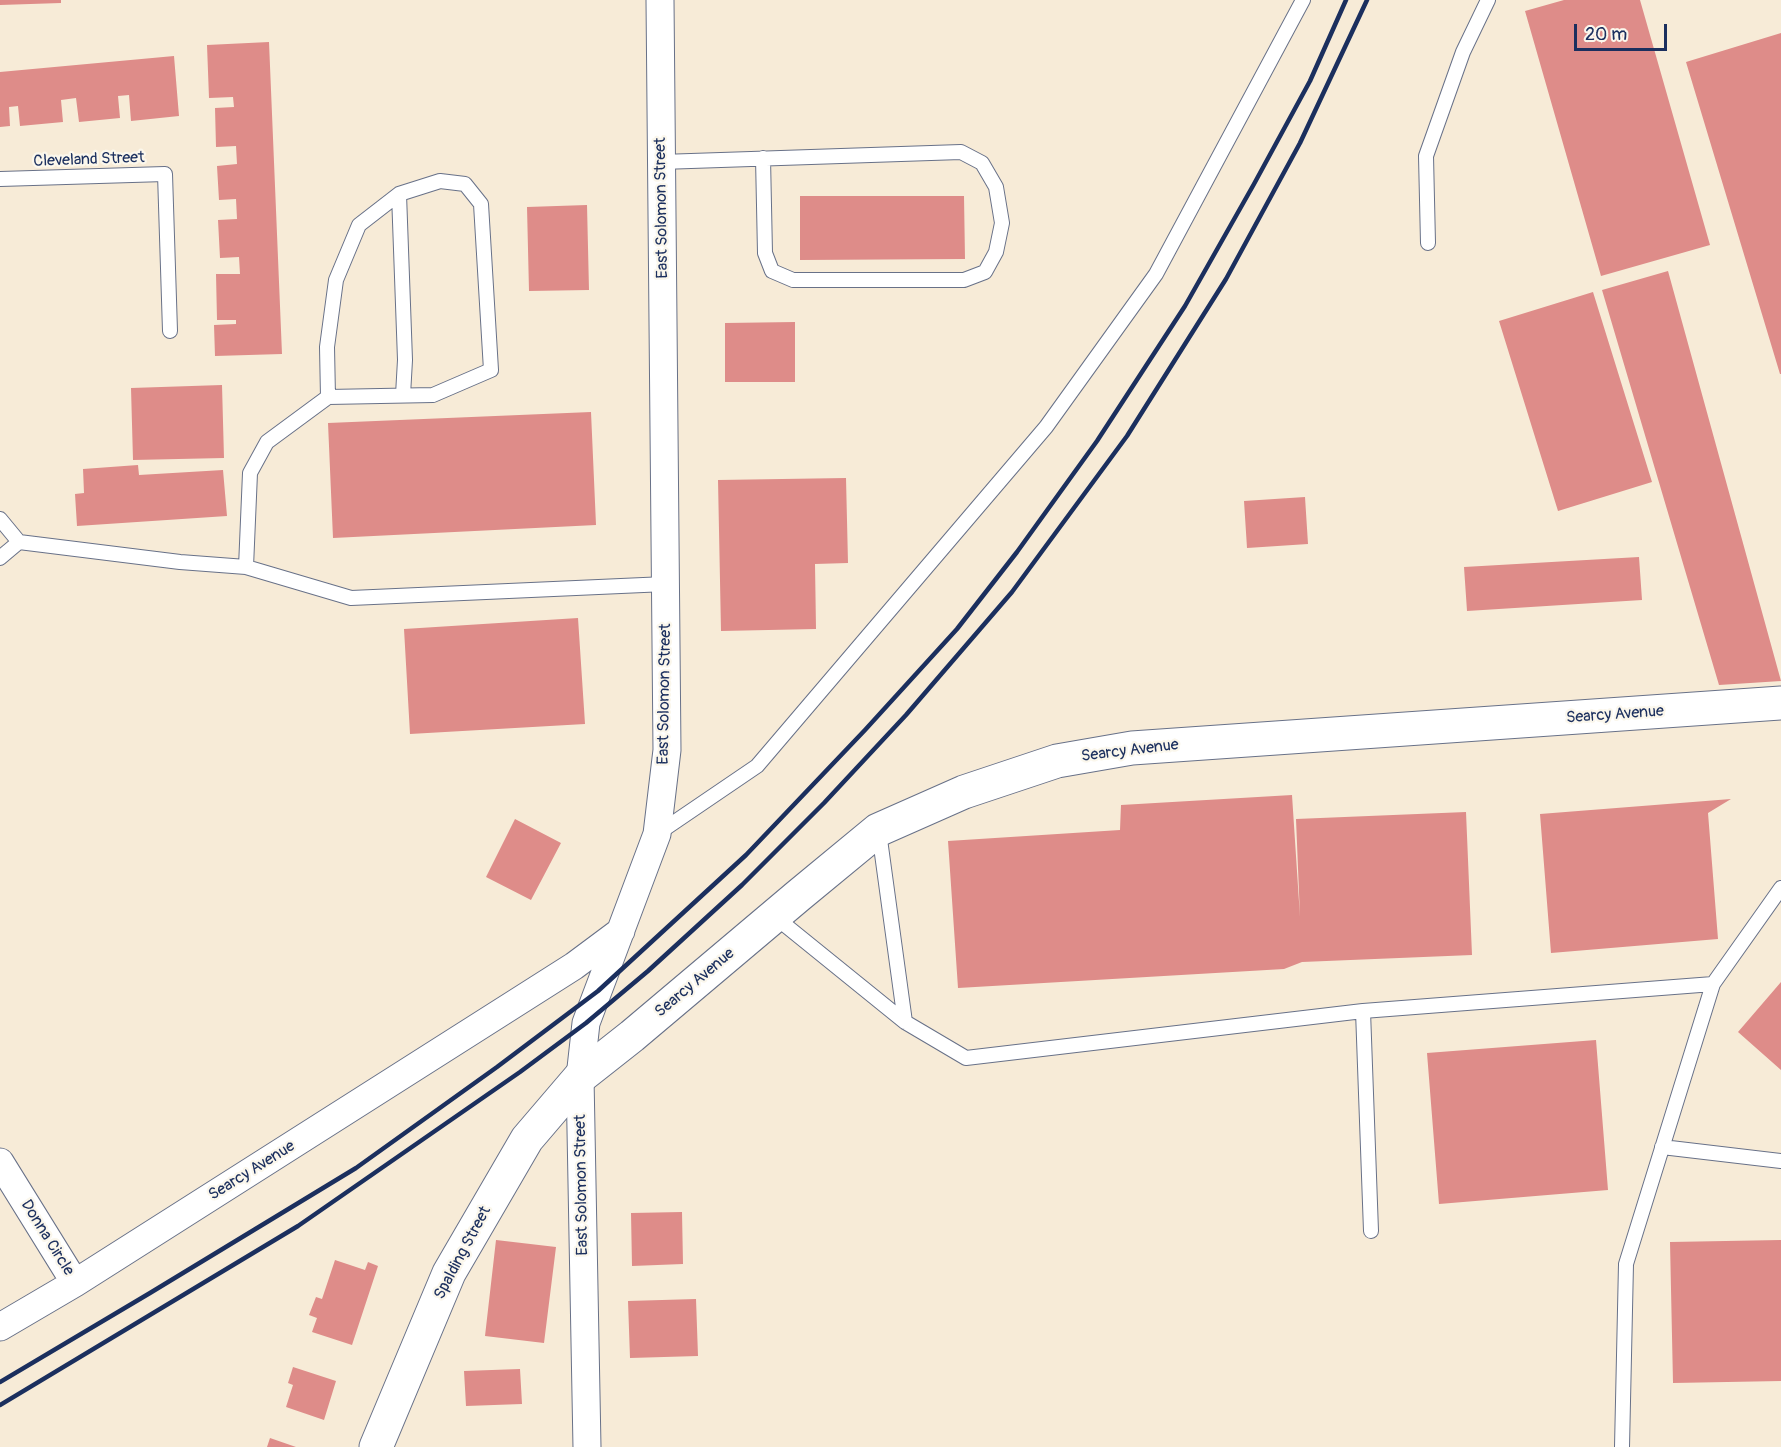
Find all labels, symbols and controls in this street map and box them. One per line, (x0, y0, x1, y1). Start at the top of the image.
scale bar (1577, 12, 1670, 50)
text: 20 m (1585, 23, 1627, 46)
street label: East Solomon Street (651, 137, 673, 279)
street label: Cleveland Street (33, 148, 145, 172)
street label: East Solomon Street (654, 623, 676, 765)
street label: Searcy Avenue (1565, 702, 1665, 728)
street label: Searcy Avenue (1080, 736, 1180, 766)
street label: Searcy Avenue (651, 944, 739, 1022)
street label: East Solomon Street (571, 1114, 593, 1256)
street label: Searcy Avenue (205, 1137, 299, 1205)
street label: Donna Circle (16, 1197, 78, 1279)
street label: Spalding Street (430, 1203, 496, 1303)

